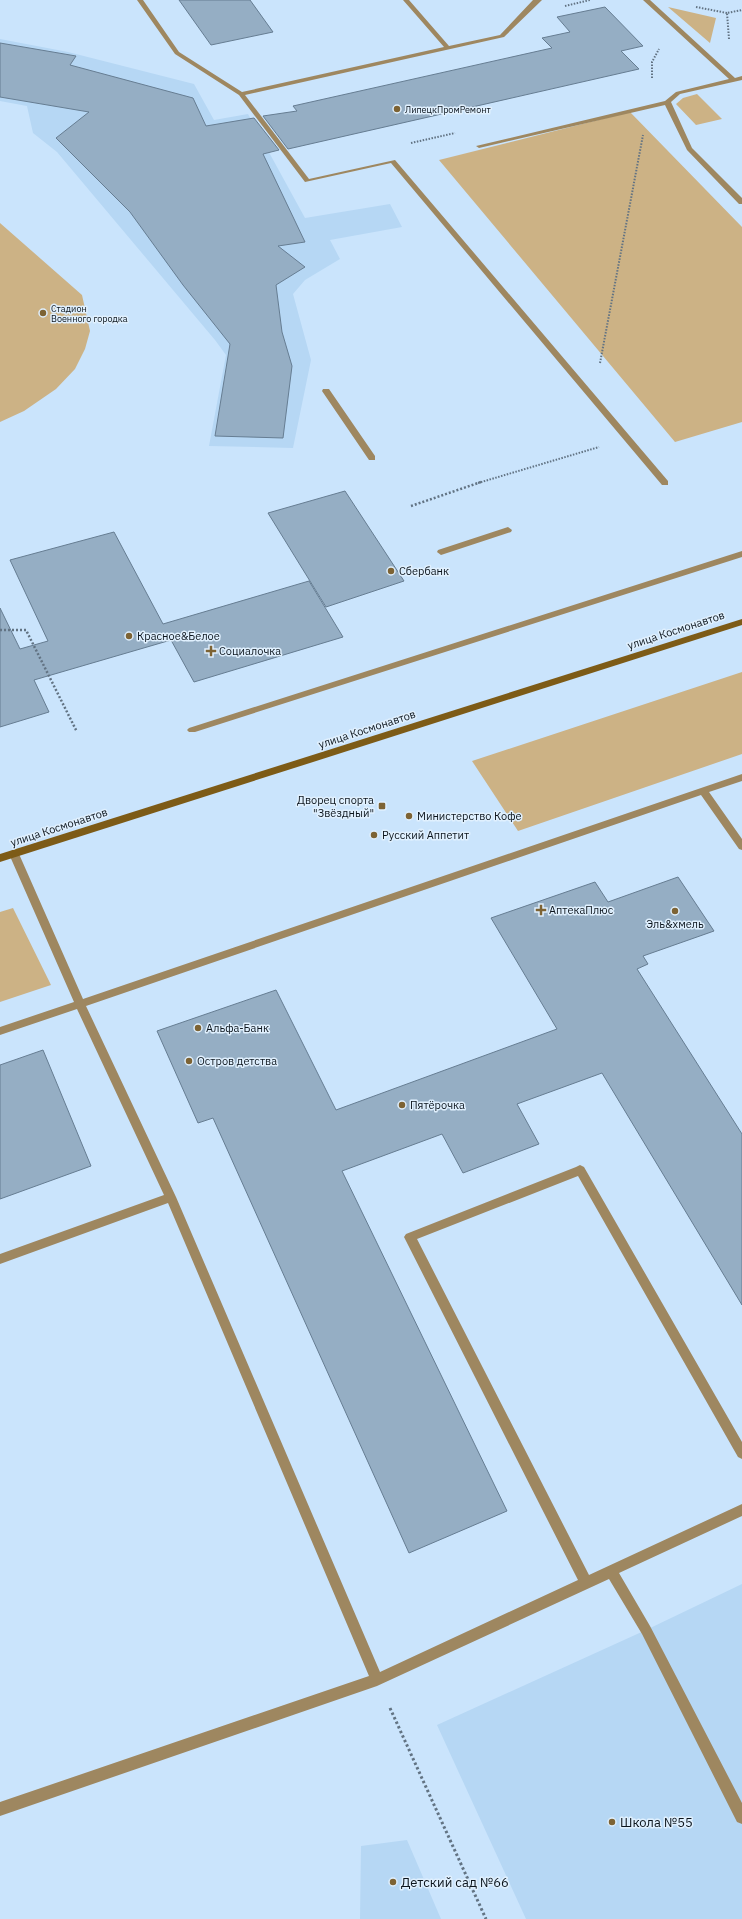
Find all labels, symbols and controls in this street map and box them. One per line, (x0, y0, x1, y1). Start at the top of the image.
marker: ЛипецкПромРемонт (392, 104, 402, 114)
place label: ЛипецкПромРемонт (405, 104, 491, 115)
place label: Стадион Военного городка (51, 303, 128, 324)
marker: Стадион Военного городка (38, 308, 48, 318)
place label: Сбербанк (399, 564, 449, 578)
marker: Сбербанк (386, 566, 396, 576)
street label: улица Космонавтов (626, 608, 726, 652)
place label: Красное&Белое (137, 629, 220, 643)
marker: Красное&Белое (124, 631, 134, 641)
place label: Социалочка (219, 644, 281, 658)
marker: Социалочка (206, 646, 216, 656)
street label: улица Космонавтов (317, 707, 417, 751)
place label: Дворец спорта "Звёздный" (297, 793, 374, 820)
marker: Дворец спорта "Звёздный" (377, 801, 387, 811)
street label: улица Космонавтов (9, 805, 109, 849)
place label: Министерство Кофе (417, 809, 522, 823)
marker: Министерство Кофе (404, 811, 414, 821)
place label: Русский Аппетит (382, 828, 469, 842)
marker: Русский Аппетит (369, 830, 379, 840)
place label: АптекаПлюс (549, 903, 614, 917)
marker: АптекаПлюс (536, 905, 546, 915)
marker: Эль&хмель (670, 906, 680, 916)
place label: Эль&хмель (646, 917, 704, 931)
place label: Альфа-Банк (206, 1021, 269, 1035)
marker: Альфа-Банк (193, 1023, 203, 1033)
place label: Остров детства (197, 1054, 277, 1068)
marker: Остров детства (184, 1056, 194, 1066)
place label: Пятёрочка (410, 1098, 465, 1112)
marker: Пятёрочка (397, 1100, 407, 1110)
place label: Школа №55 (620, 1814, 693, 1831)
marker: Школа №55 (607, 1817, 617, 1827)
place label: Детский сад №66 (401, 1874, 509, 1891)
marker: Детский сад №66 (388, 1877, 398, 1887)

